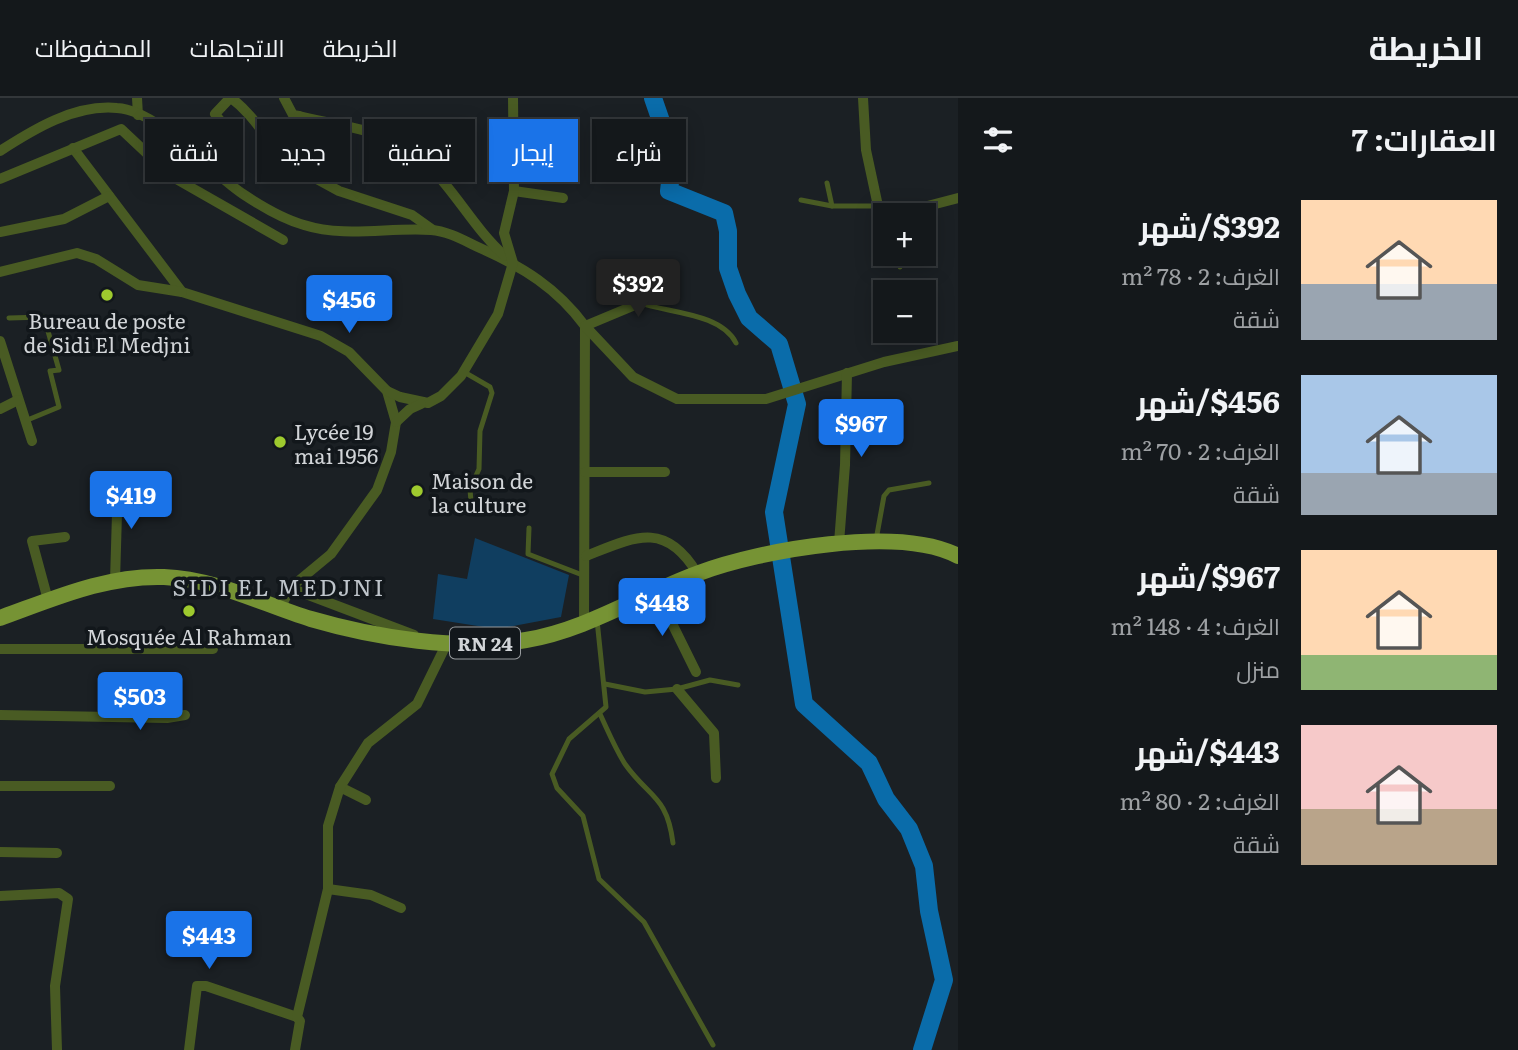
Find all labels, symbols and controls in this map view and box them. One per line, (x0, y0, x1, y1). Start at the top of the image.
text: الخريطة (1369, 21, 1483, 70)
text: المحفوظات (35, 29, 152, 64)
text: الاتجاهات (190, 29, 285, 64)
text: الخريطة (323, 29, 398, 64)
text: العقارات: 7 (1352, 116, 1497, 160)
chip: شقة (145, 119, 243, 182)
chip: جديد (257, 119, 350, 182)
chip: تصفية (364, 119, 475, 182)
chip: إيجار (489, 119, 578, 182)
chip: شراء (592, 119, 686, 182)
icon: filters (979, 121, 1017, 159)
map controls (873, 203, 936, 343)
button: + (873, 203, 936, 266)
text: $392/شهر (1139, 203, 1280, 247)
icon: home (1357, 228, 1441, 312)
text: الغرف: 2 · 78 m² (1121, 258, 1280, 292)
pin: $392 (597, 260, 679, 319)
text: $392 (612, 265, 664, 299)
pin: $456 (308, 275, 390, 335)
button: − (873, 280, 936, 343)
text: $456 (322, 281, 376, 315)
marker: Bureau de poste de Sidi El Medjni (99, 287, 115, 303)
text: شقة (1233, 301, 1280, 335)
place label: Bureau de poste de Sidi El Medjni (24, 304, 191, 359)
text: $456/شهر (1137, 378, 1280, 422)
pin: $967 (820, 400, 902, 459)
icon: home (1357, 403, 1441, 487)
text: $967 (835, 405, 887, 439)
place label: Lycée 19 mai 1956 (294, 415, 378, 470)
text: الغرف: 2 · 70 m² (1120, 433, 1280, 467)
marker: Lycée 19 mai 1956 (272, 434, 288, 450)
place label: Maison de la culture (431, 464, 533, 519)
pin: $419 (90, 472, 172, 531)
text: شقة (1233, 476, 1280, 510)
text: $419 (106, 477, 156, 511)
marker: Maison de la culture (409, 483, 425, 499)
text: $967/شهر (1138, 553, 1280, 597)
district label: SIDI EL MEDJNI (173, 569, 385, 603)
pin: $448 (621, 578, 703, 638)
icon: home (1357, 578, 1441, 662)
text: $448 (635, 584, 689, 618)
marker: Mosquée Al Rahman (181, 603, 197, 619)
text: الغرف: 4 · 148 m² (1111, 608, 1280, 642)
place label: Mosquée Al Rahman (86, 620, 292, 651)
road number: RN 24 (450, 628, 520, 658)
text: منزل (1236, 651, 1280, 685)
pin: $503 (99, 672, 181, 732)
text: $503 (114, 678, 166, 712)
text: $443/شهر (1136, 728, 1280, 772)
icon: home (1357, 753, 1441, 837)
text: الغرف: 2 · 80 m² (1119, 783, 1280, 817)
text: شقة (1233, 826, 1280, 860)
pin: $443 (168, 912, 250, 971)
text: $443 (182, 917, 236, 951)

